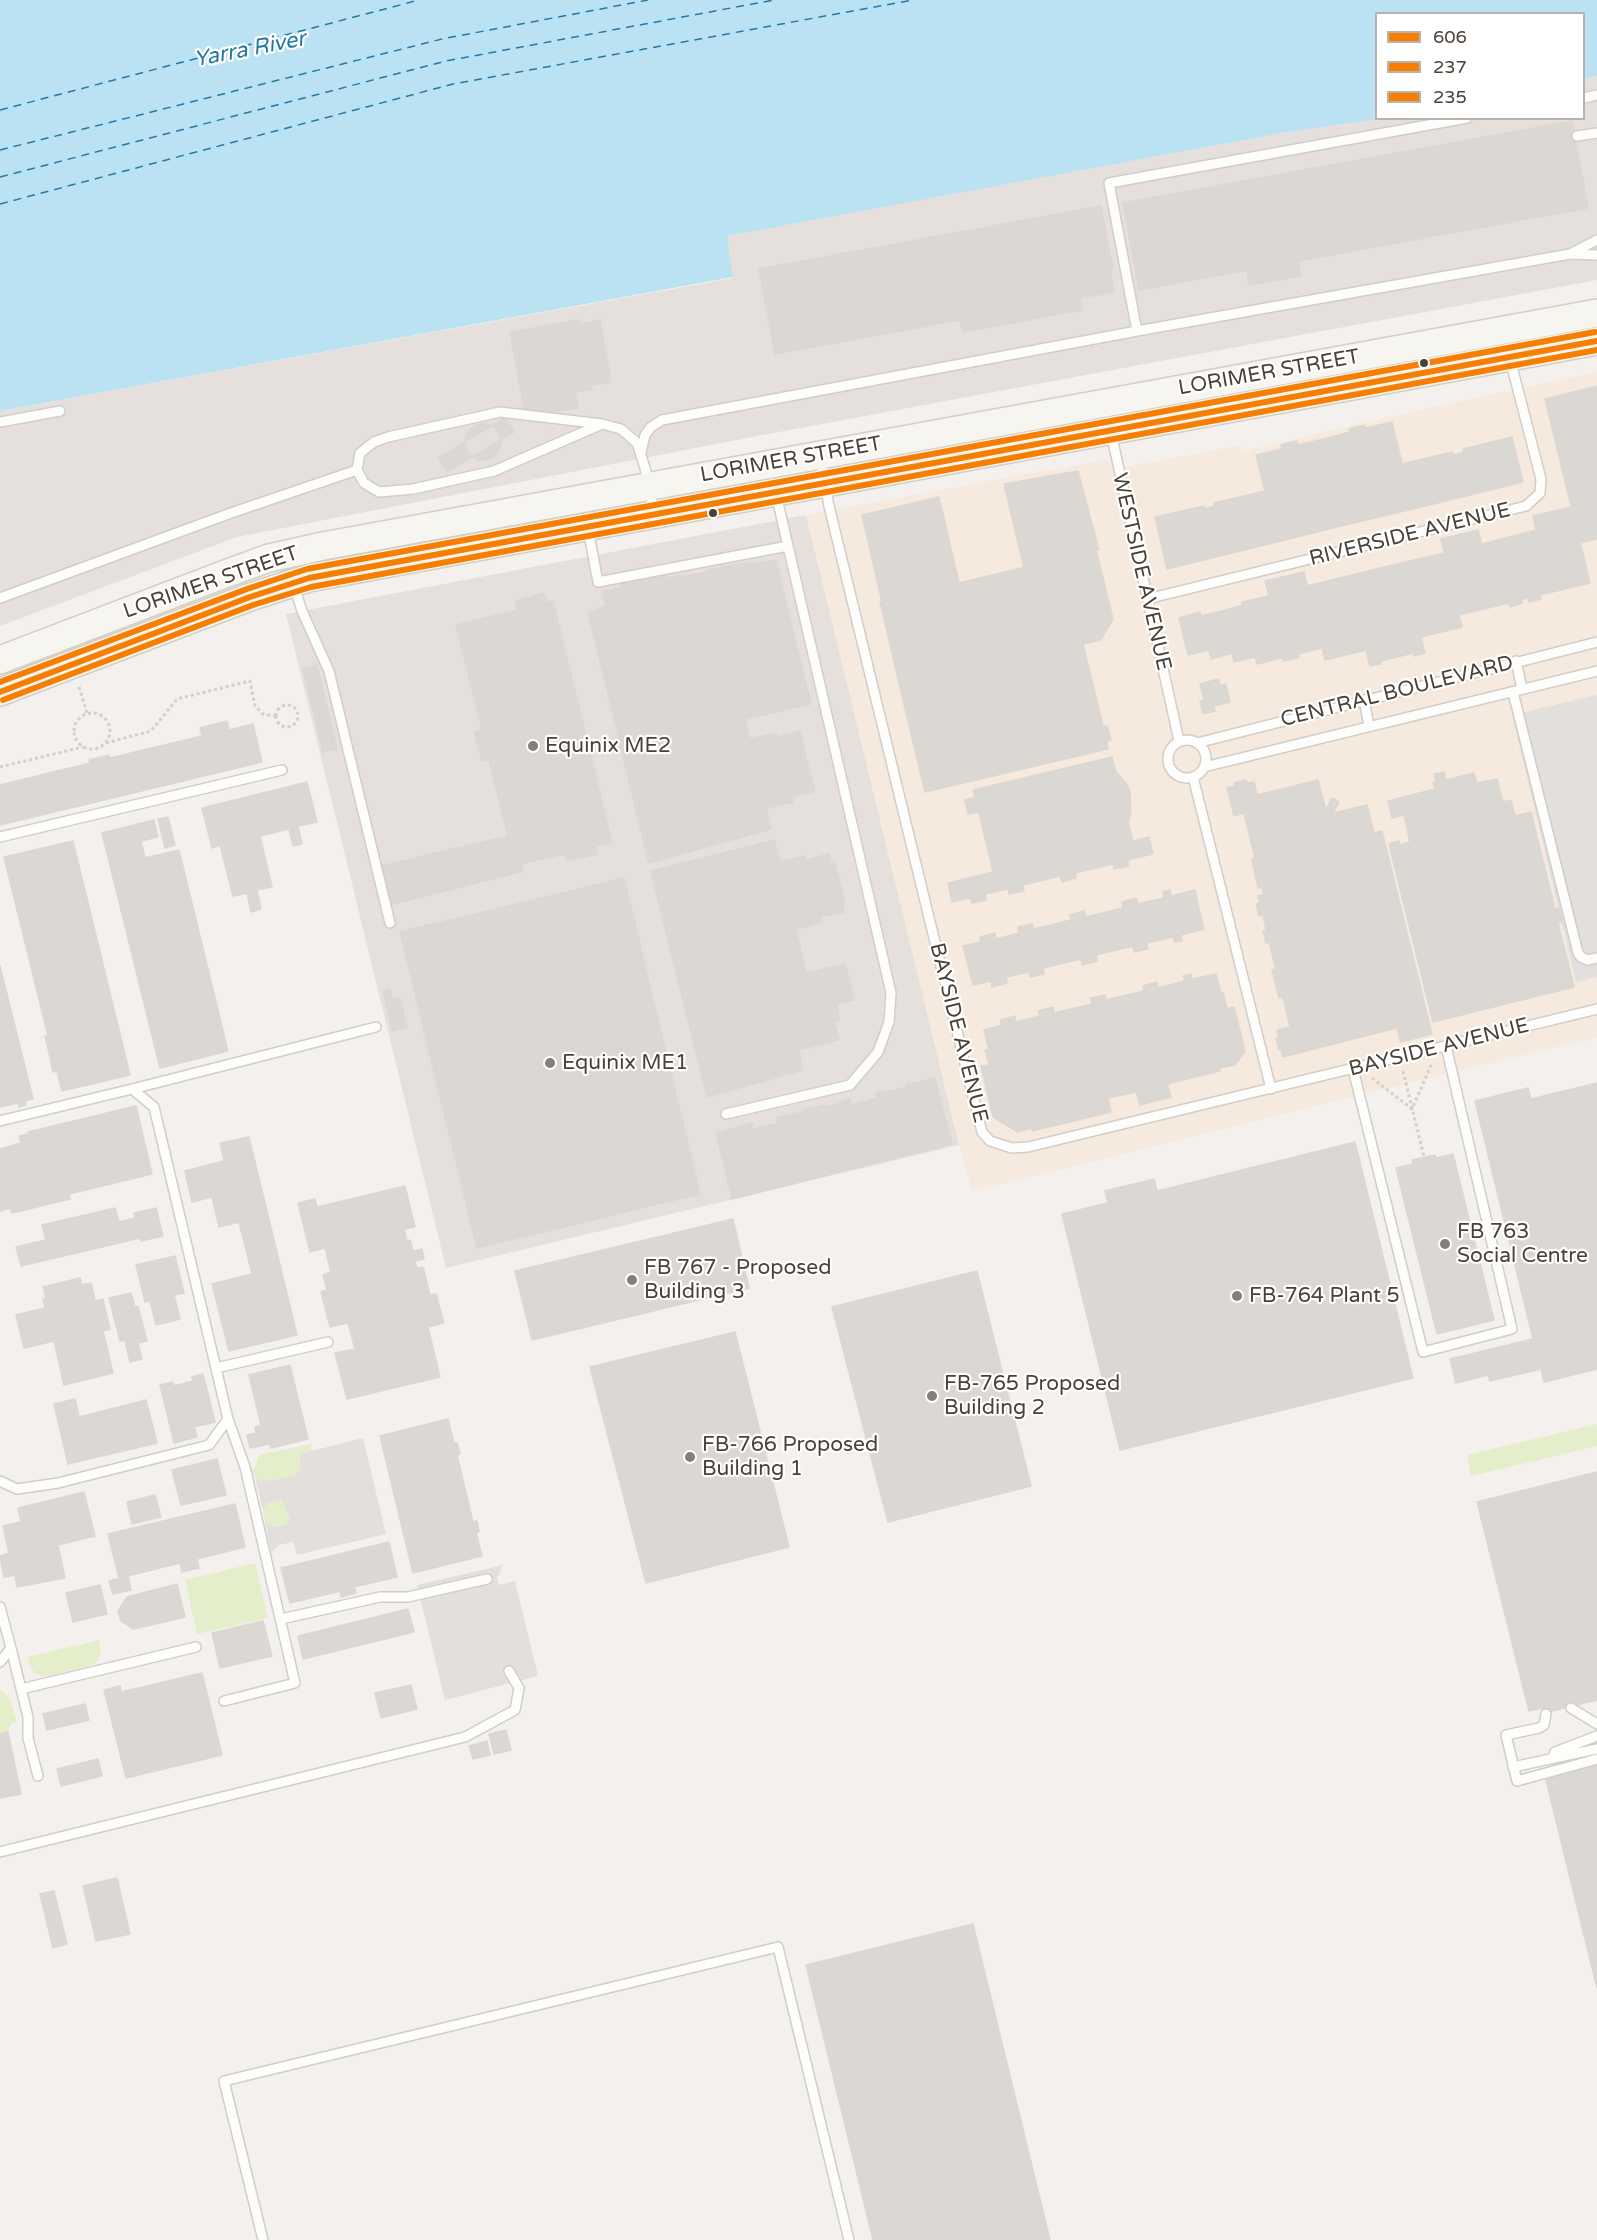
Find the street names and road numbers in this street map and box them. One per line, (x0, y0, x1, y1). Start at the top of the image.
street label: LORIMER STREET (1176, 345, 1362, 401)
street label: LORIMER STREET (698, 432, 884, 488)
street label: WESTSIDE AVENUE (1106, 471, 1176, 673)
street label: RIVERSIDE AVENUE (1307, 498, 1513, 572)
street label: LORIMER STREET (120, 541, 302, 625)
street label: CENTRAL BOULEVARD (1278, 651, 1516, 733)
street label: BAYSIDE AVENUE (923, 940, 993, 1126)
street label: BAYSIDE AVENUE (1346, 1013, 1532, 1083)

